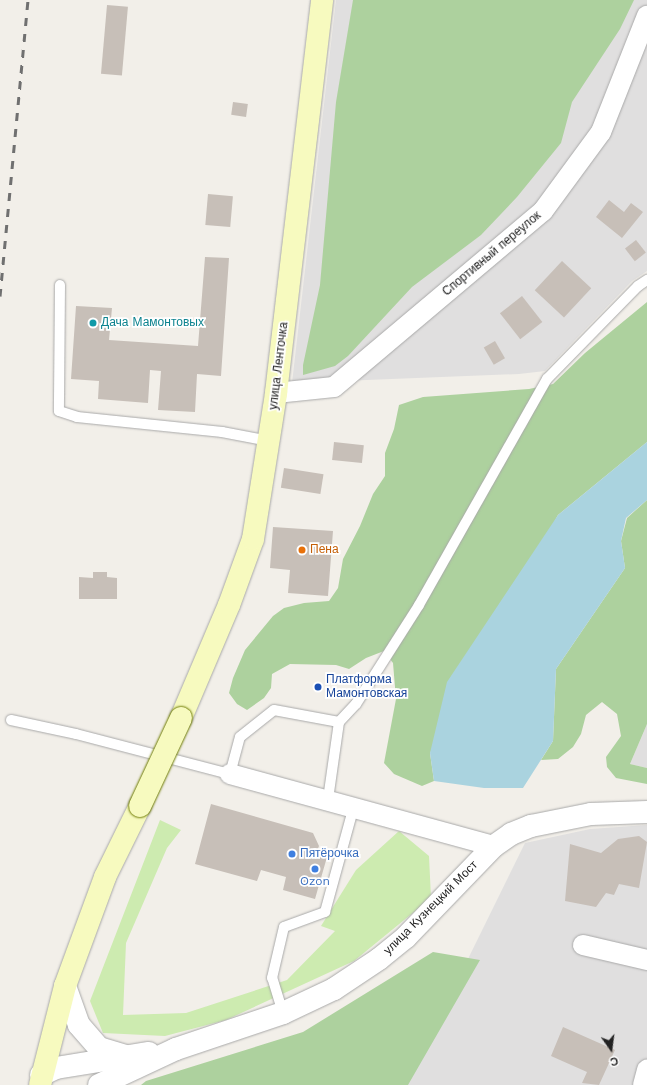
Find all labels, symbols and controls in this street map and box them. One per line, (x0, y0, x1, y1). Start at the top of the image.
street label: Спортивный переулок (440, 209, 544, 299)
place label: Дача Мамонтовых (101, 316, 204, 330)
marker: Дача Мамонтовых (88, 318, 98, 328)
street label: улица Ленточка (266, 321, 292, 411)
place label: Пена (310, 543, 339, 557)
marker: Пена (297, 545, 307, 555)
place label: Платформа Мамонтовская (326, 673, 407, 701)
marker: Платформа Мамонтовская (313, 682, 323, 692)
place label: Пятёрочка (300, 847, 359, 861)
marker: Пятёрочка (287, 849, 297, 859)
street label: улица Кузнецкий Мост (381, 858, 481, 958)
marker: Ozon (310, 864, 320, 874)
place label: Ozon (300, 875, 330, 889)
north arrow (591, 1029, 631, 1069)
text: С (609, 1054, 619, 1068)

